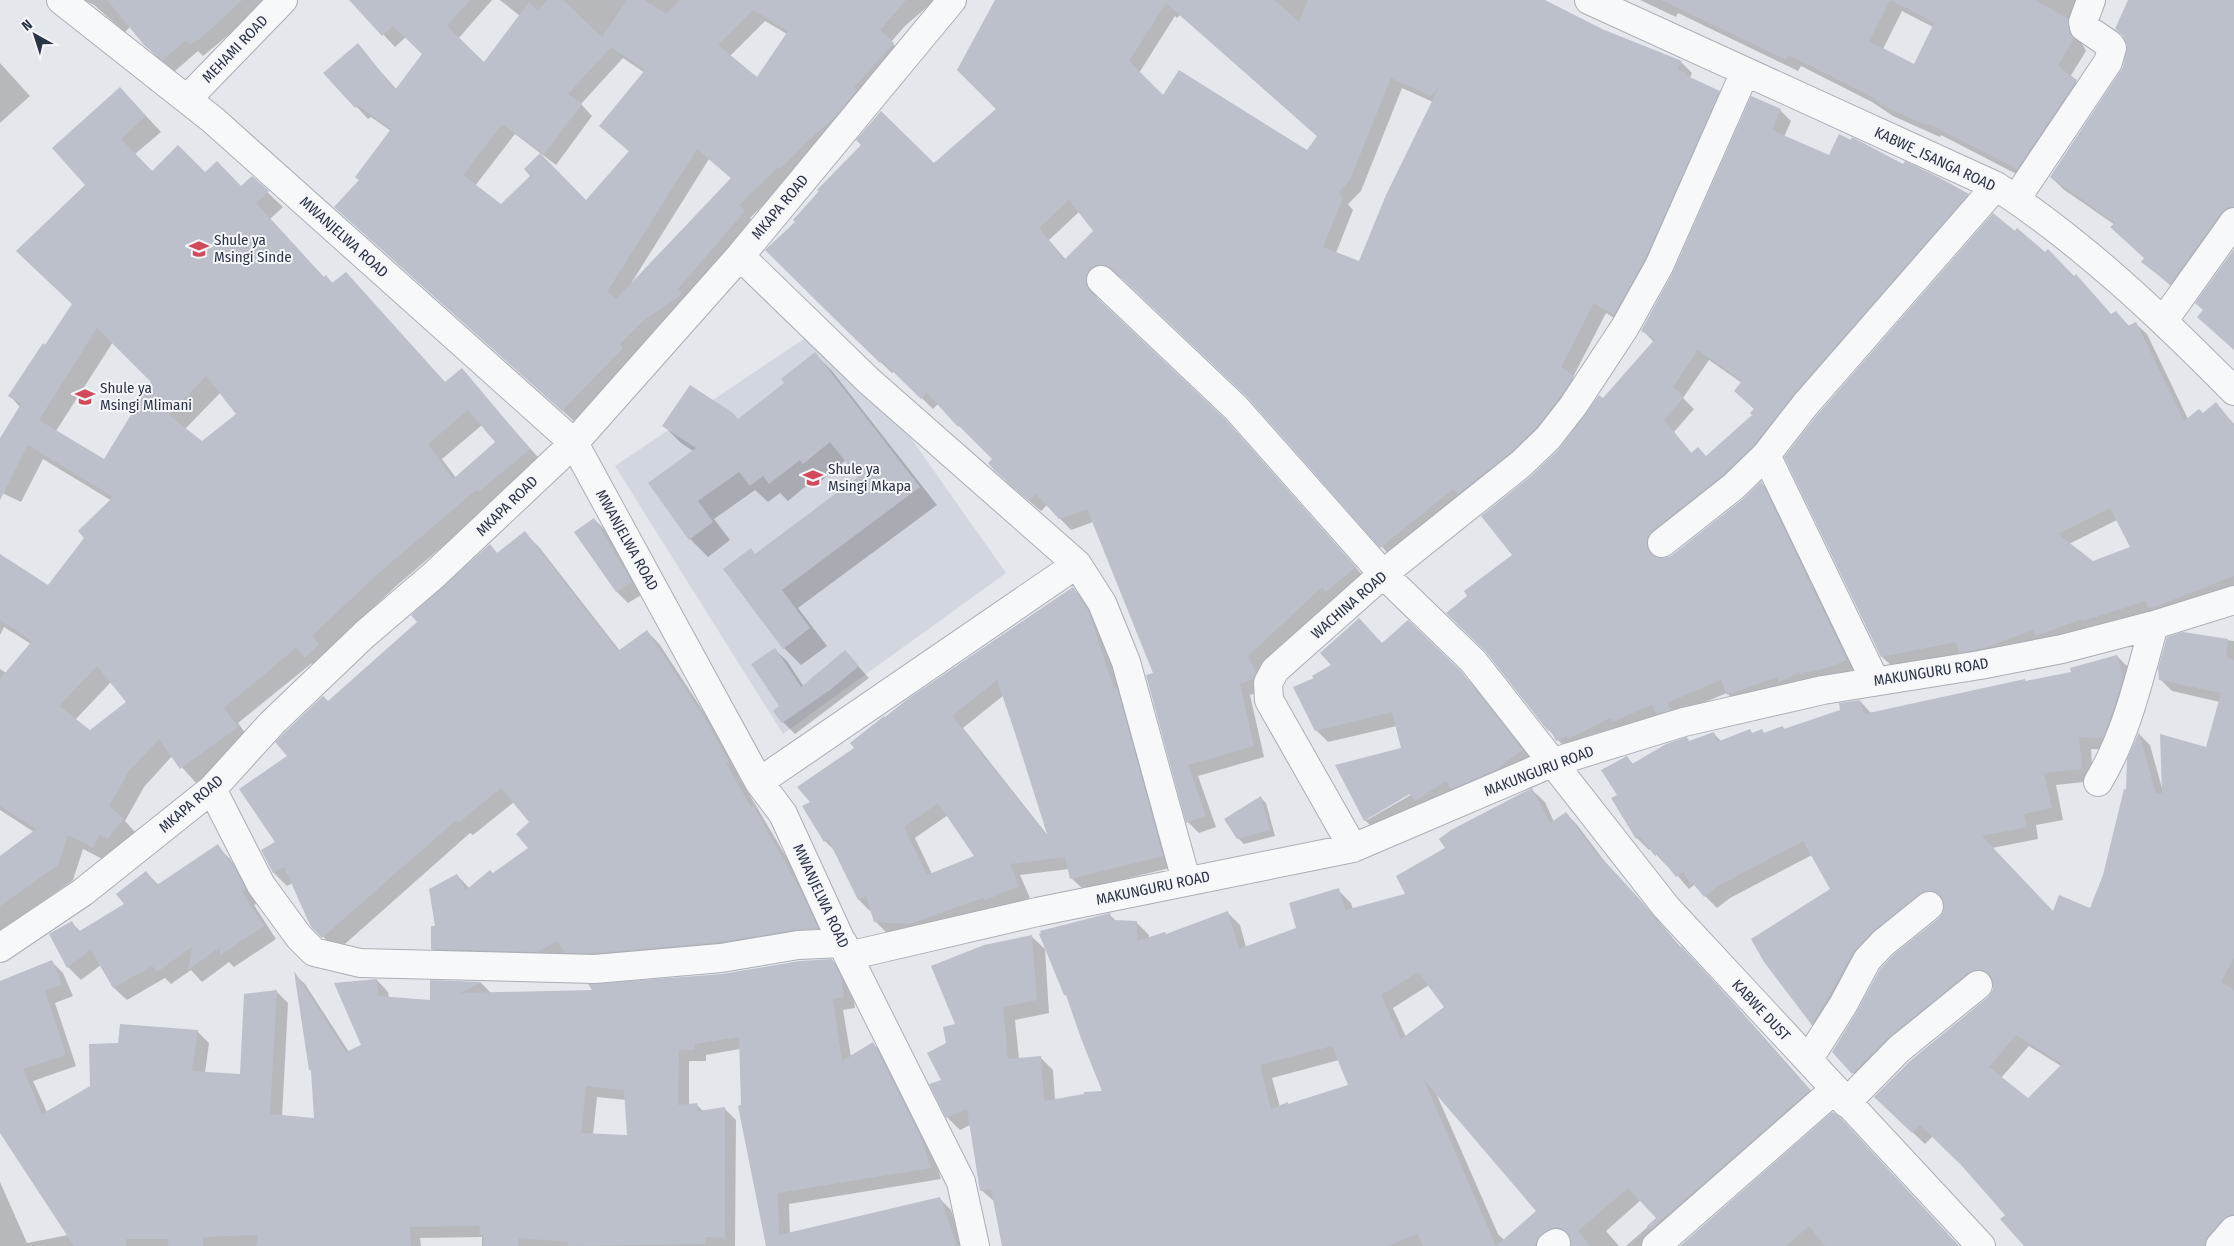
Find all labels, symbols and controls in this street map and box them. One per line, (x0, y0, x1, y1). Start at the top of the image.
north arrow (10, 10, 60, 60)
street label: MEHAMI ROAD (198, 12, 272, 86)
text: N (19, 16, 36, 35)
street label: KABWE_ISANGA ROAD (1872, 123, 1998, 195)
street label: MKAPA ROAD (748, 171, 812, 243)
street label: MWANJELWA ROAD (296, 193, 392, 281)
place label: Shule ya Msingi Sinde (214, 231, 292, 266)
school or university icon: Shule ya Msingi Sinde (188, 238, 210, 260)
place label: Shule ya Msingi Mlimani (100, 379, 192, 414)
school or university icon: Shule ya Msingi Mlimani (74, 386, 96, 408)
place label: Shule ya Msingi Mkapa (828, 460, 911, 495)
school or university icon: Shule ya Msingi Mkapa (802, 467, 824, 489)
street label: MKAPA ROAD (472, 472, 542, 540)
street label: MWANJELWA ROAD (592, 486, 662, 594)
street label: WACHINA ROAD (1308, 567, 1390, 643)
street label: MAKUNGURU ROAD (1872, 654, 1990, 690)
street label: MAKUNGURU ROAD (1482, 742, 1596, 800)
street label: MKAPA ROAD (155, 771, 227, 837)
street label: MWANJELWA ROAD (789, 841, 853, 951)
street label: MAKUNGURU ROAD (1094, 867, 1212, 909)
street label: KABWE DUST (1728, 976, 1794, 1044)

